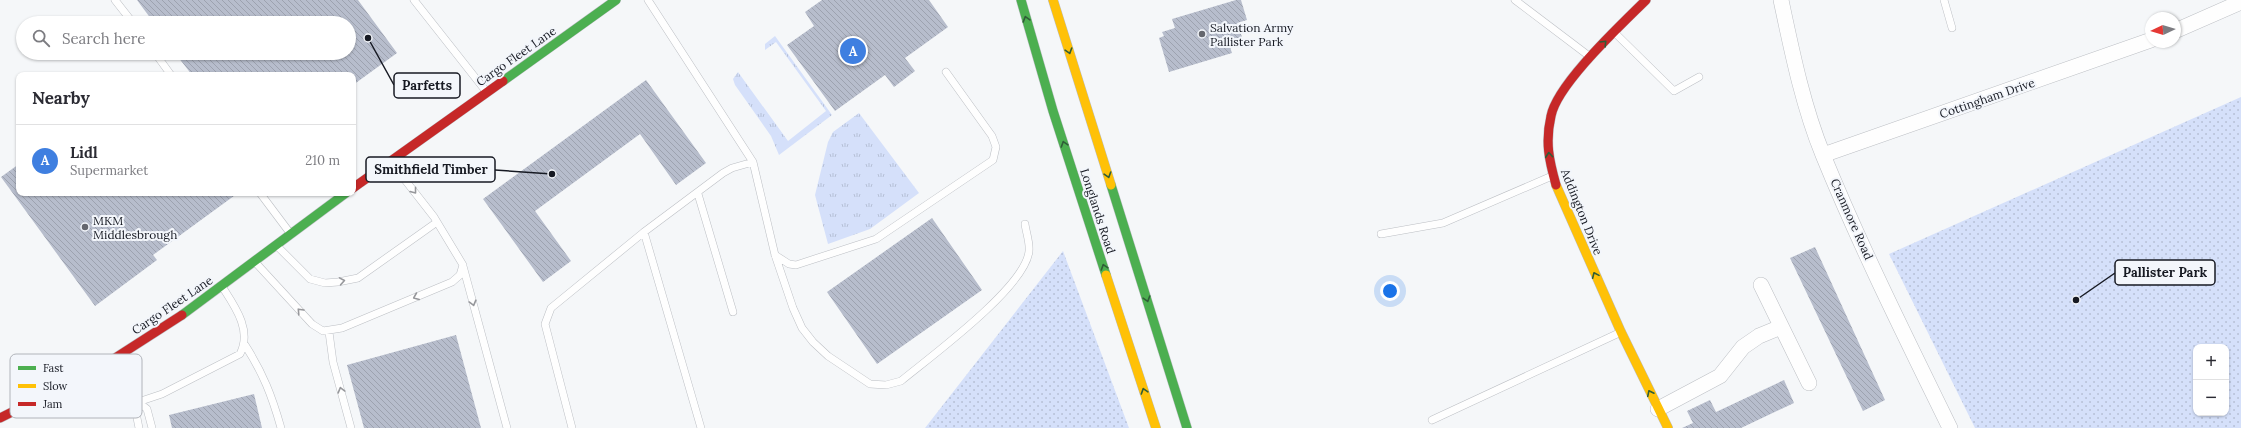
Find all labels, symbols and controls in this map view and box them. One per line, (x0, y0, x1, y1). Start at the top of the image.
north arrow (2145, 12, 2181, 48)
search box (16, 16, 356, 60)
one-way arrow (1023, 16, 1031, 22)
place label: Salvation Army Pallister Park (1210, 20, 1294, 49)
street label: Cargo Fleet Lane (473, 23, 559, 89)
icon: search (30, 27, 52, 49)
text: Search here (62, 29, 145, 48)
marker: Salvation Army Pallister Park (1197, 29, 1207, 39)
pin: A (840, 36, 866, 66)
one-way arrow (1599, 40, 1607, 48)
one-way arrow (1064, 47, 1073, 54)
callout: Parfetts (394, 73, 460, 98)
street label: Cottingham Drive (1937, 75, 2037, 121)
text: Parfetts (402, 77, 452, 94)
text: Nearby (32, 87, 90, 109)
one-way arrow (1060, 140, 1069, 147)
text: Lidl (70, 143, 98, 162)
text: A (41, 152, 49, 169)
text: 210 m (305, 152, 340, 169)
one-way arrow (1544, 152, 1553, 158)
callout: Smithfield Timber (366, 157, 495, 182)
text: Smithfield Timber (374, 161, 488, 178)
text: Supermarket (70, 162, 148, 179)
street label: Addington Drive (1558, 166, 1606, 258)
street label: Longlands Road (1077, 167, 1119, 255)
one-way arrow (1103, 171, 1112, 178)
street label: Cranmore Road (1827, 176, 1877, 262)
one-way arrow (409, 187, 416, 194)
place label: MKM Middlesbrough (93, 213, 177, 242)
marker: MKM Middlesbrough (80, 222, 90, 232)
callout: Pallister Park (2115, 260, 2215, 285)
one-way arrow (1100, 264, 1109, 271)
text: Pallister Park (2123, 264, 2208, 281)
street label: Cargo Fleet Lane (129, 272, 216, 338)
one-way arrow (1592, 272, 1600, 280)
one-way arrow (339, 277, 345, 286)
your location (1380, 281, 1400, 301)
one-way arrow (412, 292, 420, 300)
one-way arrow (1142, 295, 1151, 302)
one-way arrow (469, 300, 477, 306)
one-way arrow (298, 308, 305, 316)
map controls (2193, 344, 2229, 416)
button: + (2193, 344, 2229, 380)
legend (10, 354, 142, 418)
text: Fast (43, 361, 64, 375)
text: Slow (43, 379, 68, 393)
button: − (2193, 380, 2229, 416)
one-way arrow (337, 387, 346, 394)
one-way arrow (1140, 388, 1149, 395)
one-way arrow (1648, 390, 1655, 397)
text: Jam (42, 397, 63, 411)

